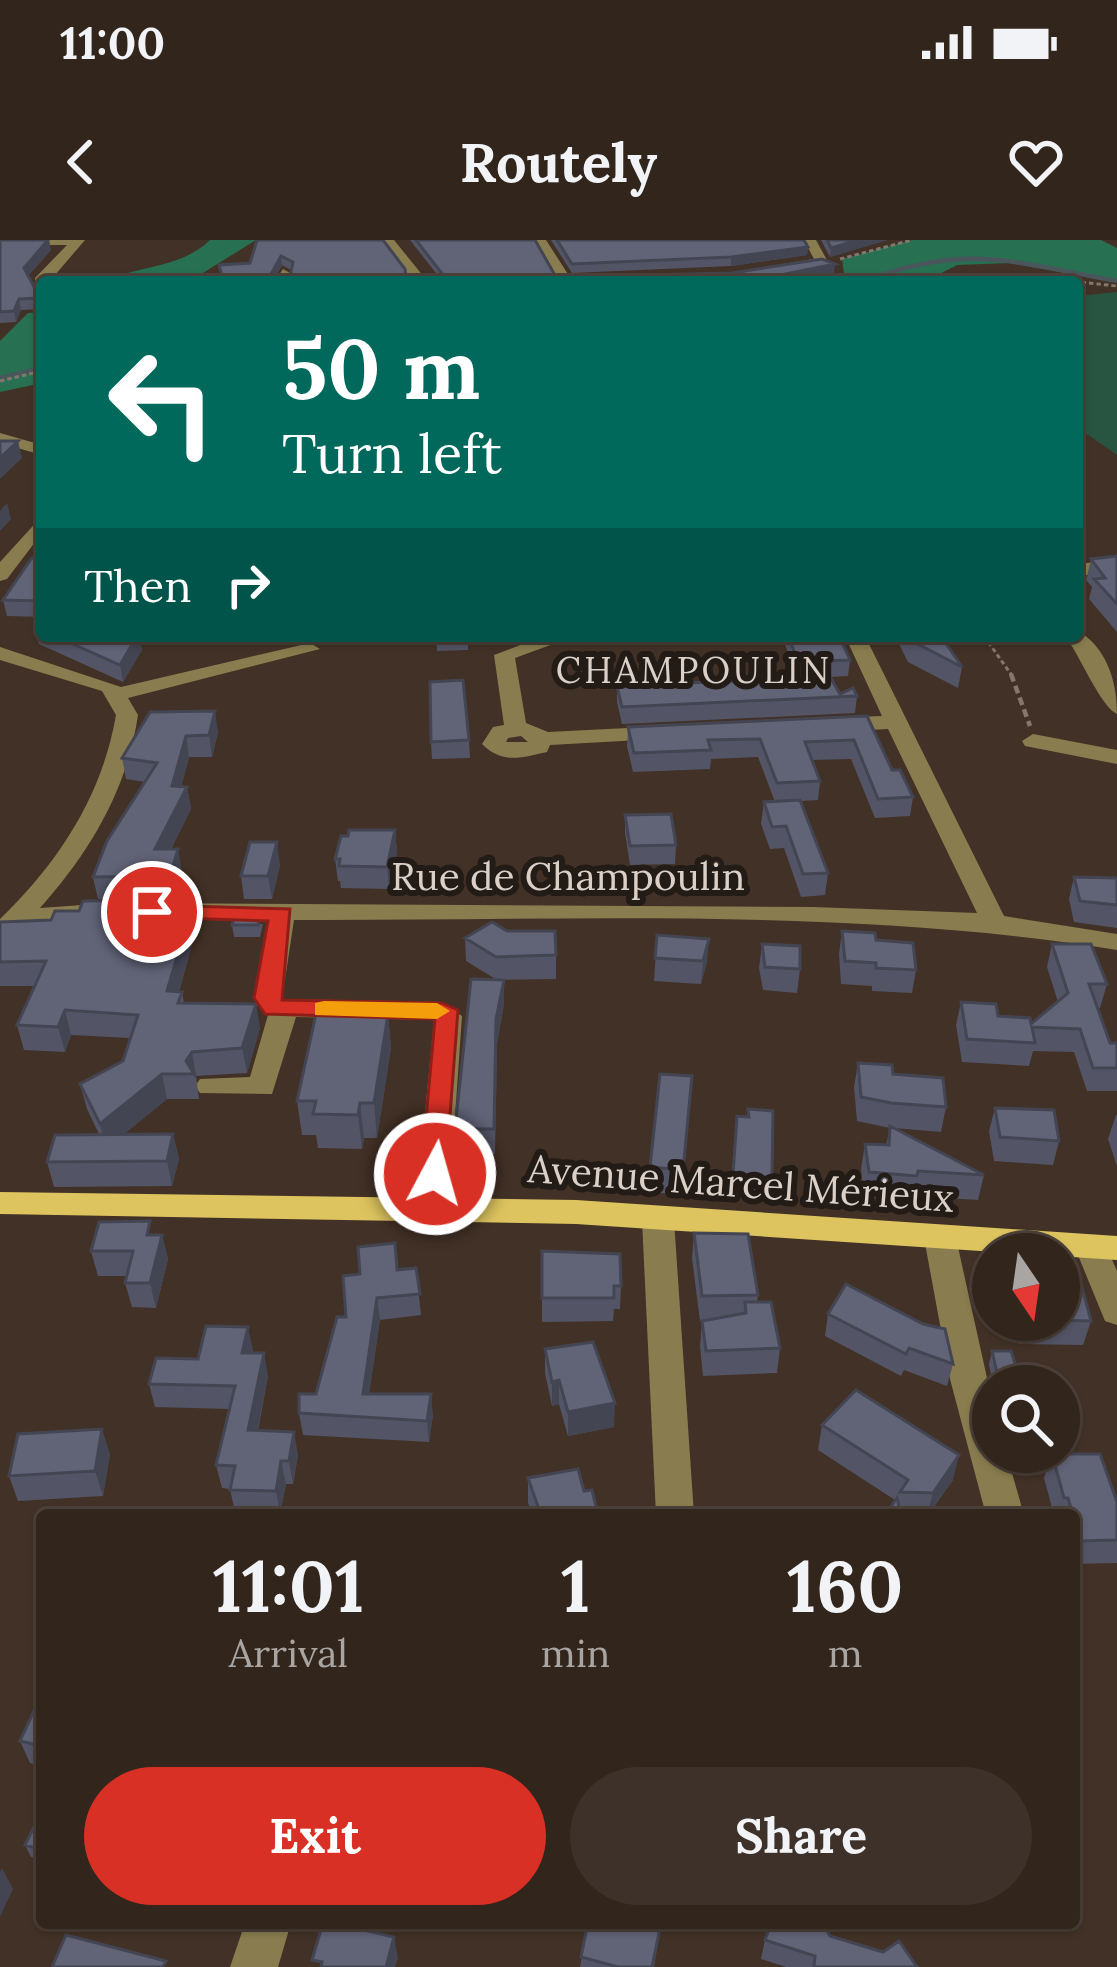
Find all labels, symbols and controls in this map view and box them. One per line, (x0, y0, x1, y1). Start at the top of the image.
text: 11:00 (60, 14, 165, 71)
text: Routely (460, 128, 657, 197)
icon: back (48, 129, 114, 195)
icon: heart (1003, 129, 1069, 195)
text: 50 m (282, 314, 480, 422)
icon: left (84, 324, 240, 480)
text: Turn left (282, 419, 502, 488)
icon: right (215, 552, 281, 618)
text: Then (84, 557, 191, 614)
district label: CHAMPOULIN (556, 647, 832, 693)
street label: Rue de Champoulin (391, 851, 745, 901)
pin (101, 861, 203, 963)
icon: arrive (119, 879, 185, 945)
position arrow (372, 1111, 498, 1237)
street label: Avenue Marcel Mérieux (525, 1143, 956, 1223)
north arrow (972, 1233, 1080, 1341)
map controls (972, 1233, 1080, 1473)
button: search (972, 1365, 1080, 1473)
text: 11:01 (213, 1540, 364, 1632)
text: 1 (561, 1540, 590, 1632)
text: 160 (787, 1540, 903, 1632)
text: Arrival (229, 1628, 348, 1678)
text: min (541, 1628, 610, 1678)
text: m (828, 1628, 863, 1678)
button: Exit (84, 1767, 546, 1905)
button: Share (570, 1767, 1032, 1905)

